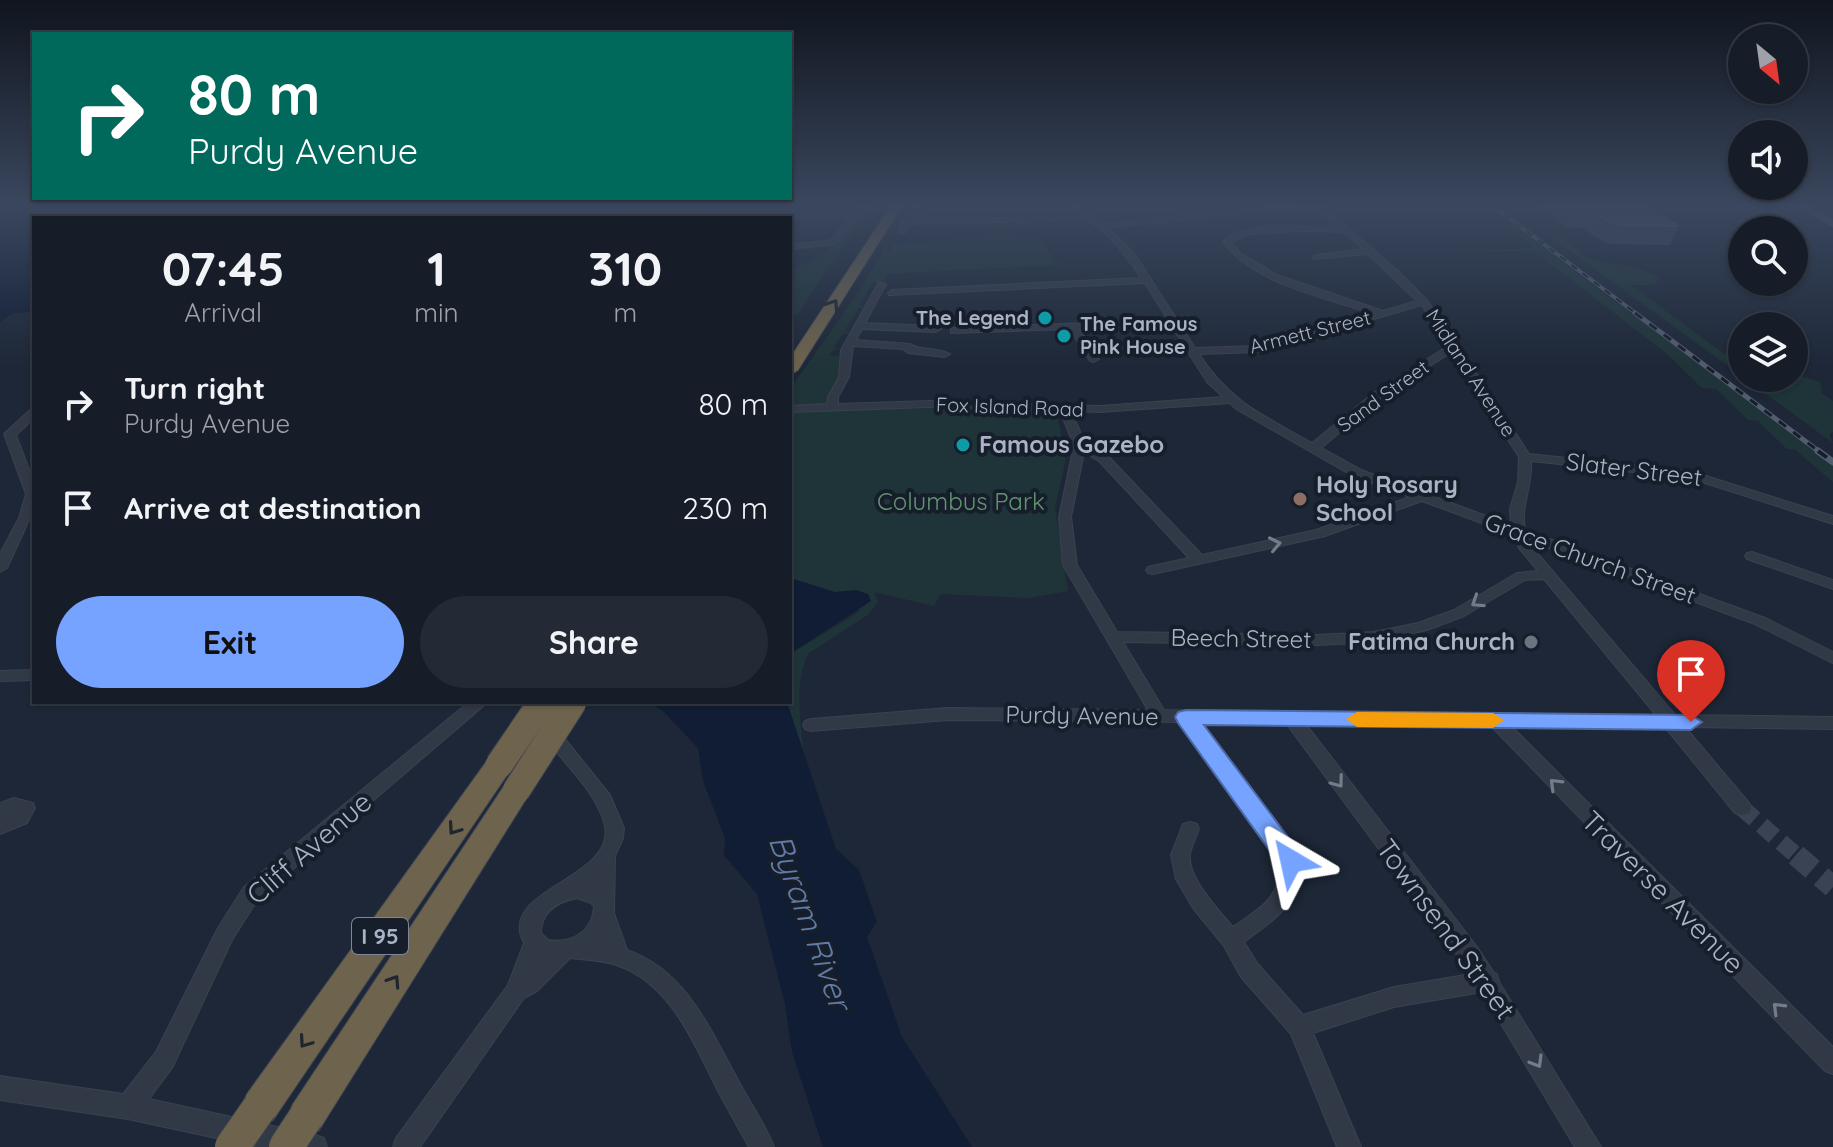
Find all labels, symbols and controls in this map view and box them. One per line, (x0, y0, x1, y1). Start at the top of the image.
north arrow (1728, 24, 1808, 104)
map controls (1728, 24, 1808, 392)
text: 80 m (188, 59, 320, 129)
icon: right (56, 64, 160, 168)
button: sound (1728, 120, 1808, 200)
text: Purdy Avenue (188, 128, 418, 173)
button: search (1728, 216, 1808, 296)
text: 07:45 (162, 238, 285, 298)
text: 1 (427, 238, 446, 298)
text: 310 (588, 238, 662, 298)
text: Arrival (184, 296, 262, 329)
text: min (414, 296, 459, 329)
text: m (613, 296, 637, 329)
one-way arrow (823, 299, 838, 314)
street label: Armett Street (1247, 304, 1373, 359)
street label: Midland Avenue (1421, 304, 1522, 441)
place label: The Legend (916, 305, 1029, 330)
marker: The Legend (1036, 309, 1054, 327)
place label: The Famous Pink House (1080, 311, 1197, 359)
button: layers (1728, 312, 1808, 392)
marker: The Famous Pink House (1055, 327, 1073, 345)
street label: Sand Street (1332, 354, 1434, 437)
text: Turn right (124, 369, 265, 407)
icon: right (56, 382, 100, 426)
text: 80 m (698, 385, 768, 423)
street label: Fox Island Road (936, 391, 1084, 422)
text: Purdy Avenue (124, 407, 290, 440)
place label: Famous Gazebo (979, 429, 1164, 459)
marker: Famous Gazebo (954, 436, 972, 454)
street label: Slater Street (1565, 446, 1704, 492)
place label: Holy Rosary School (1316, 469, 1458, 527)
icon: arrive (56, 486, 100, 530)
park label: Columbus Park (877, 486, 1045, 516)
text: Arrive at destination (124, 489, 422, 527)
text: 230 m (682, 489, 768, 527)
marker: Holy Rosary School (1291, 490, 1309, 508)
street label: Grace Church Street (1481, 506, 1700, 610)
one-way arrow (1268, 536, 1281, 553)
one-way arrow (1471, 593, 1486, 608)
button: Exit (56, 596, 404, 688)
button: Share (420, 596, 768, 688)
street label: Beech Street (1170, 622, 1312, 654)
place label: Fatima Church (1348, 626, 1515, 656)
marker: Fatima Church (1522, 633, 1540, 651)
pin (1657, 640, 1725, 722)
icon: arrive (1669, 652, 1713, 696)
street label: Purdy Avenue (1005, 699, 1159, 731)
one-way arrow (1328, 773, 1342, 788)
one-way arrow (1550, 779, 1564, 793)
street label: Cliff Avenue (239, 784, 378, 911)
street label: Traverse Avenue (1575, 803, 1752, 980)
position arrow (1249, 819, 1333, 903)
one-way arrow (449, 821, 464, 835)
water label: Byram River (761, 828, 862, 1018)
street label: Townsend Street (1369, 832, 1523, 1026)
road number: I 95 (352, 918, 408, 954)
one-way arrow (384, 975, 399, 989)
one-way arrow (1773, 1003, 1787, 1017)
one-way arrow (300, 1034, 315, 1048)
one-way arrow (1527, 1053, 1543, 1068)

